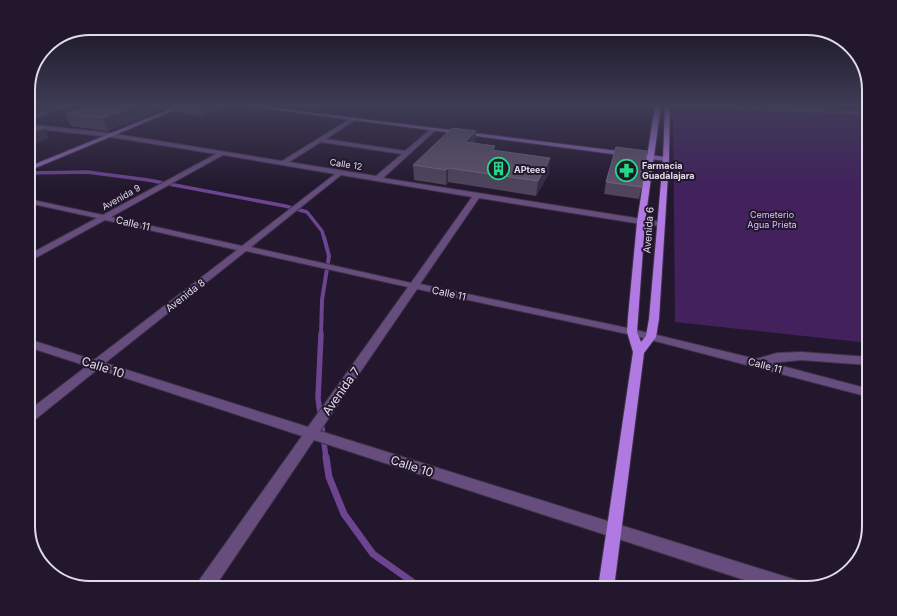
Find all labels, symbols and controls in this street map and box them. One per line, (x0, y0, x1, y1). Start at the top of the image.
street label: Calle 12 (329, 156, 363, 172)
building icon: APtees (485, 156, 511, 182)
pharmacy icon: Farmacia Guadalajara (613, 157, 639, 183)
place label: Farmacia Guadalajara (642, 160, 695, 181)
place label: APtees (514, 164, 546, 175)
street label: Avenida 9 (100, 182, 142, 212)
street label: Avenida 6 (640, 206, 656, 254)
park label: Cemeterio Agua Prieta (747, 209, 797, 230)
street label: Calle 11 (115, 213, 151, 233)
street label: Avenida 8 (163, 276, 207, 314)
street label: Calle 11 (431, 284, 467, 302)
street label: Calle 10 (80, 353, 126, 381)
street label: Calle 11 (747, 355, 783, 375)
street label: Avenida 7 (319, 364, 363, 418)
street label: Calle 10 (389, 452, 435, 480)

